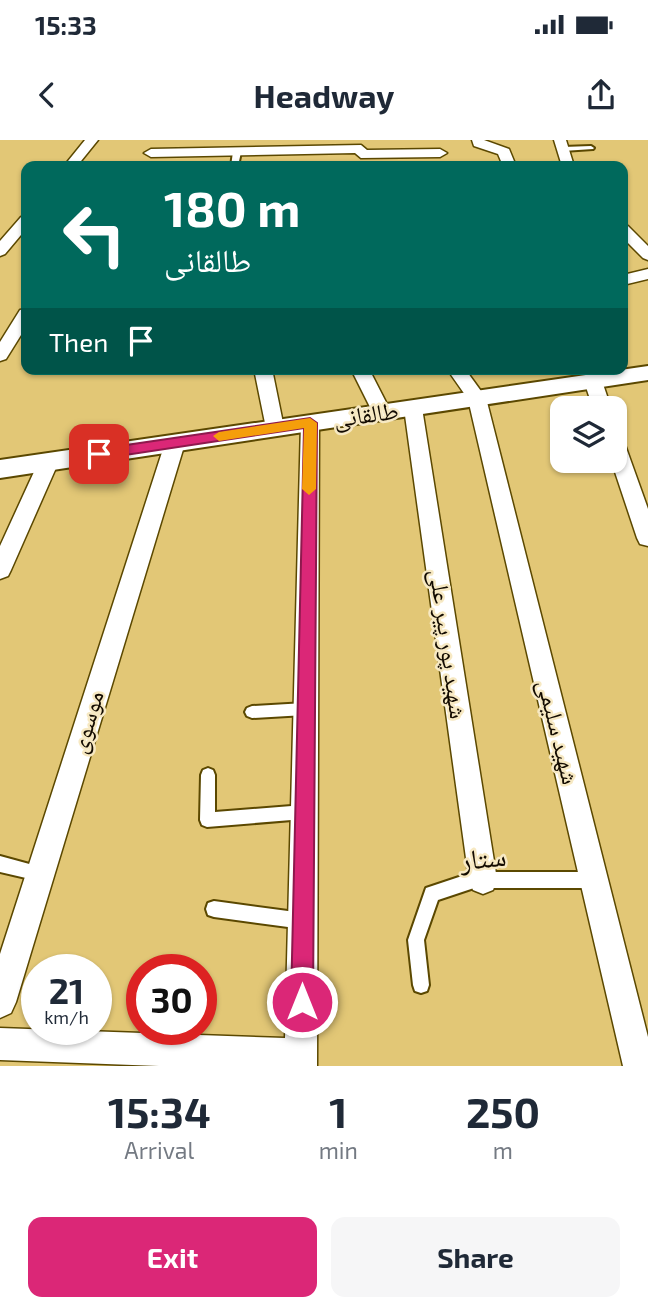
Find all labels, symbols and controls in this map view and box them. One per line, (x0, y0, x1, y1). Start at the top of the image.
text: 15:33 (35, 9, 97, 40)
icon: back (28, 76, 66, 114)
text: Headway (254, 76, 394, 114)
icon: share (582, 76, 620, 114)
text: 180 m (164, 178, 300, 237)
icon: left (49, 189, 140, 280)
text: طالقانی (164, 240, 251, 278)
icon: arrive (122, 322, 160, 360)
text: Then (49, 326, 108, 357)
street label: طالقانی (331, 395, 400, 433)
map controls (550, 396, 627, 473)
button: layers (550, 396, 627, 473)
pin (69, 424, 129, 484)
icon: arrive (80, 435, 118, 473)
street label: شهید پور پیر علی (423, 567, 474, 721)
street label: شهید سلیمی (531, 676, 586, 787)
street label: موسوی (62, 687, 110, 757)
street label: ستار (457, 838, 508, 876)
speed limit sign: 30 (126, 954, 217, 1045)
position arrow (265, 965, 339, 1039)
text: 21 (49, 969, 84, 1011)
text: km/h (44, 1006, 89, 1028)
text: 15:34 (108, 1086, 211, 1136)
text: 1 (329, 1086, 347, 1136)
text: 250 (466, 1086, 540, 1136)
text: Arrival (124, 1136, 194, 1164)
text: min (319, 1136, 358, 1164)
text: m (493, 1136, 513, 1164)
button: Exit (28, 1217, 317, 1297)
button: Share (331, 1217, 620, 1297)

